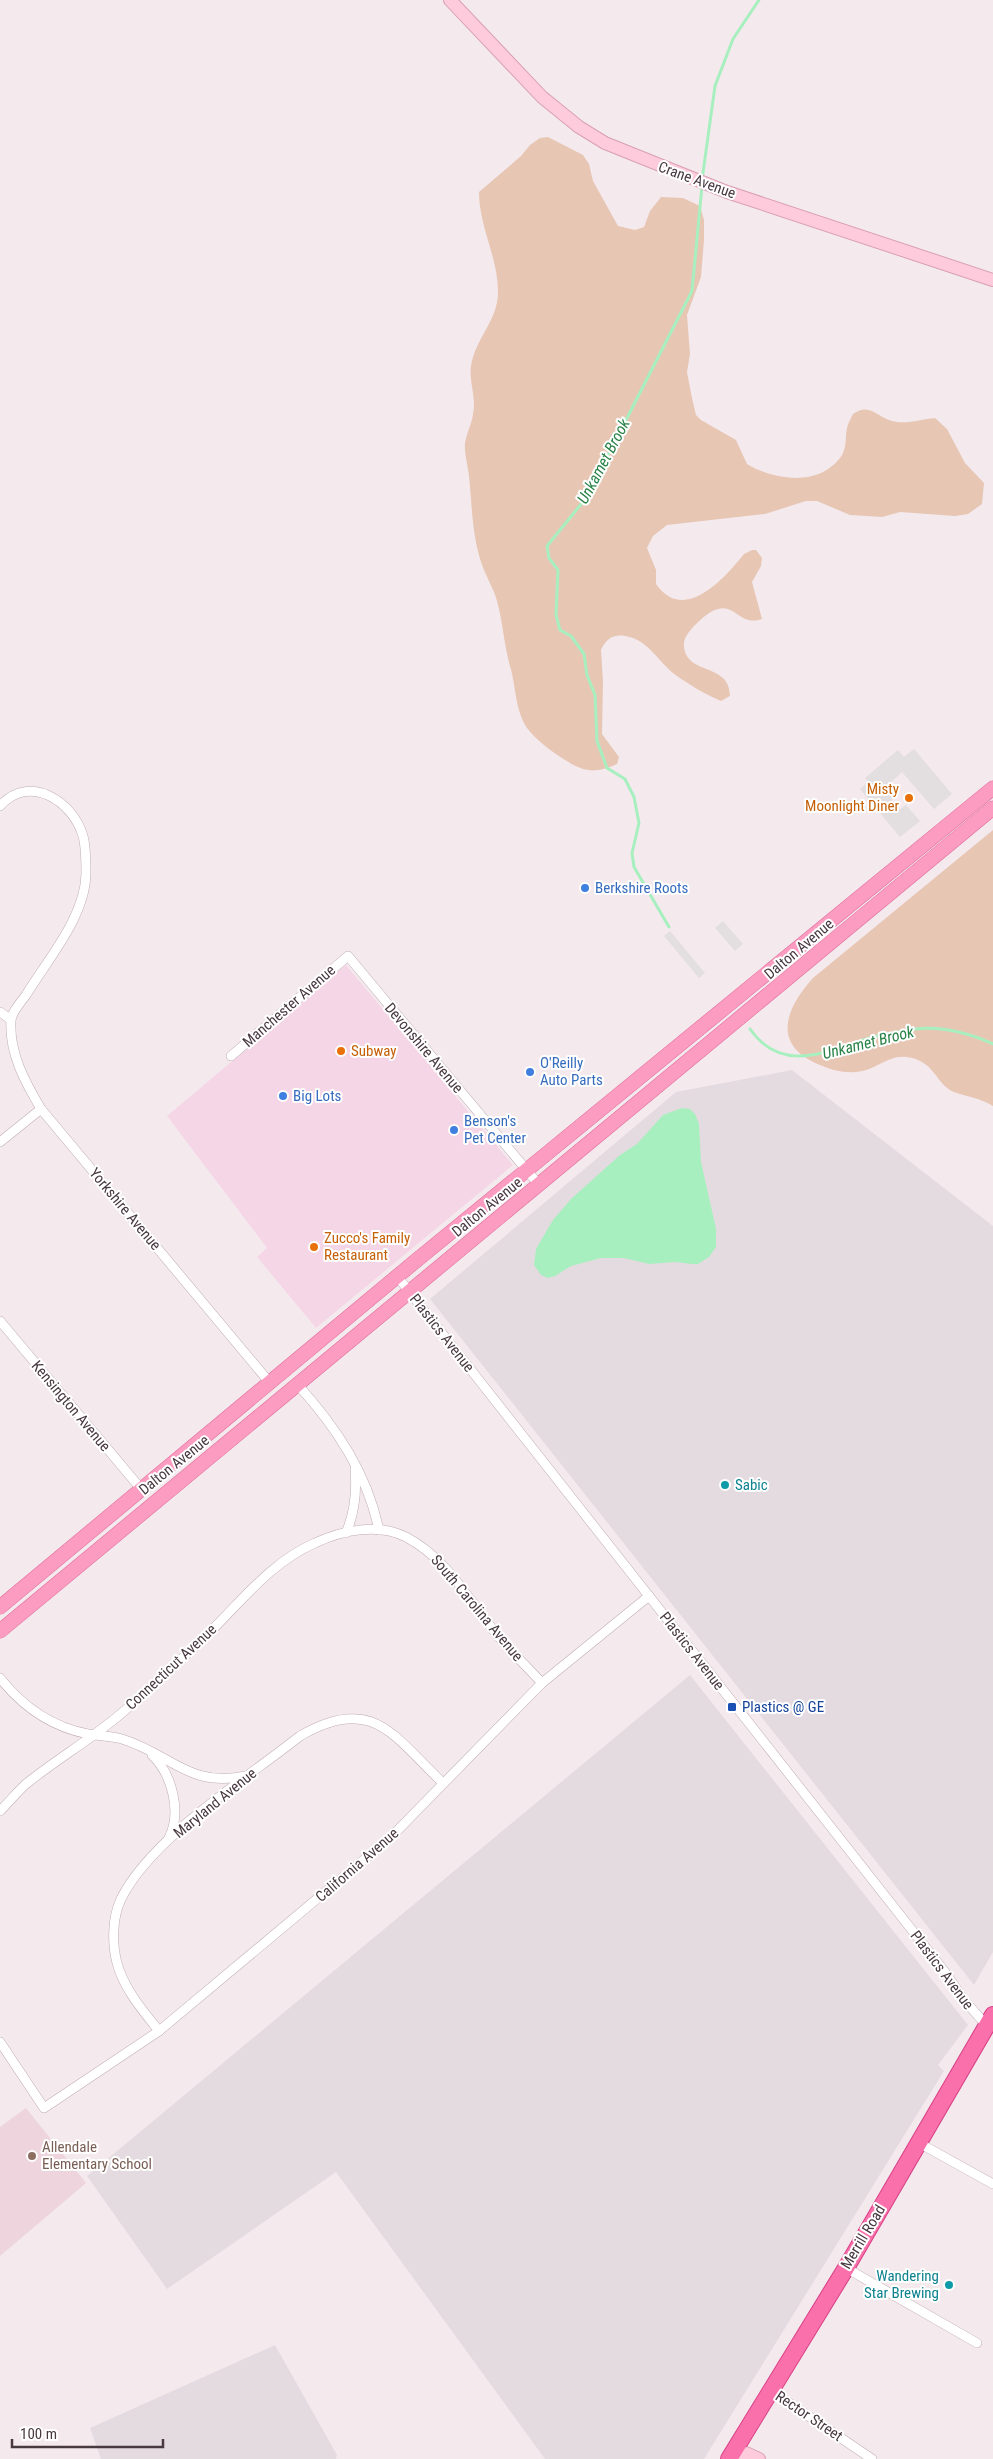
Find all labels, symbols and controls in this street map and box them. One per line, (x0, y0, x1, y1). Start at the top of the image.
street label: Crane Avenue (656, 158, 738, 202)
water label: Unkamet Brook (573, 415, 634, 507)
place label: Misty Moonlight Diner (805, 780, 899, 815)
marker: Misty Moonlight Diner (903, 792, 915, 804)
place label: Berkshire Roots (595, 879, 688, 897)
marker: Berkshire Roots (579, 882, 591, 894)
street label: Dalton Avenue (761, 915, 837, 983)
street label: Manchester Avenue (239, 961, 339, 1051)
street label: Devonshire Avenue (381, 999, 467, 1097)
water label: Unkamet Brook (820, 1022, 917, 1063)
place label: Subway (351, 1042, 397, 1060)
marker: Subway (335, 1045, 347, 1057)
place label: O'Reilly Auto Parts (540, 1054, 603, 1089)
marker: O'Reilly Auto Parts (524, 1066, 536, 1078)
place label: Big Lots (293, 1087, 342, 1105)
marker: Big Lots (277, 1090, 289, 1102)
place label: Benson's Pet Center (464, 1112, 526, 1147)
marker: Benson's Pet Center (448, 1124, 460, 1136)
street label: Yorkshire Avenue (85, 1164, 165, 1254)
street label: Dalton Avenue (448, 1173, 526, 1241)
place label: Zucco's Family Restaurant (324, 1229, 410, 1264)
marker: Zucco's Family Restaurant (308, 1241, 320, 1253)
street label: Plastics Avenue (406, 1290, 478, 1376)
street label: Kensington Avenue (28, 1357, 114, 1455)
street label: Dalton Avenue (135, 1431, 213, 1499)
place label: Sabic (735, 1476, 768, 1494)
marker: Sabic (719, 1479, 731, 1491)
street label: South Carolina Avenue (427, 1551, 527, 1665)
street label: Plastics Avenue (656, 1608, 728, 1694)
street label: Connecticut Avenue (122, 1620, 220, 1714)
place label: Plastics @ GE (742, 1698, 824, 1716)
marker: Plastics @ GE (726, 1701, 738, 1713)
street label: Maryland Avenue (170, 1764, 260, 1842)
street label: California Avenue (312, 1824, 402, 1906)
street label: Plastics Avenue (907, 1927, 977, 2013)
place label: Allendale Elementary School (42, 2138, 152, 2173)
marker: Allendale Elementary School (26, 2150, 38, 2162)
street label: Merrill Road (837, 2202, 889, 2272)
place label: Wandering Star Brewing (864, 2267, 939, 2302)
marker: Wandering Star Brewing (943, 2279, 955, 2291)
street label: Rector Street (772, 2387, 846, 2445)
scale bar (12, 2416, 164, 2448)
text: 100 m (20, 2425, 57, 2443)

